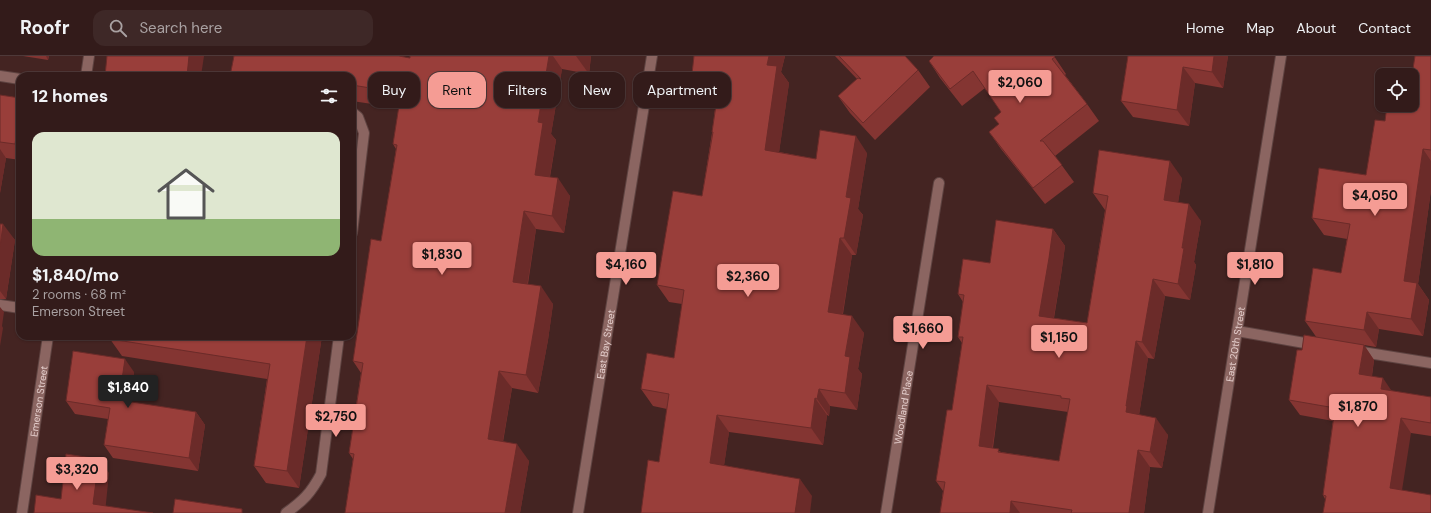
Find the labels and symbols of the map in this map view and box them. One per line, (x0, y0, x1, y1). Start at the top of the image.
pin: $2,060 (987, 70, 1053, 104)
pin: $4,050 (1342, 183, 1408, 217)
pin: $1,830 (409, 242, 475, 276)
pin: $4,160 (593, 252, 659, 286)
pin: $1,810 (1222, 252, 1288, 286)
pin: $2,360 (715, 264, 781, 298)
street label: East 20th Street (1223, 306, 1247, 383)
street label: East Bay Street (593, 308, 617, 380)
pin: $1,660 (890, 316, 956, 350)
pin: $1,150 (1026, 325, 1092, 359)
street label: Emerson Street (27, 365, 50, 438)
street label: Woodland Place (891, 369, 915, 445)
pin: $1,840 (95, 375, 161, 409)
pin: $1,870 (1325, 394, 1391, 428)
pin: $2,750 (303, 404, 369, 438)
pin: $3,320 (44, 457, 110, 491)

